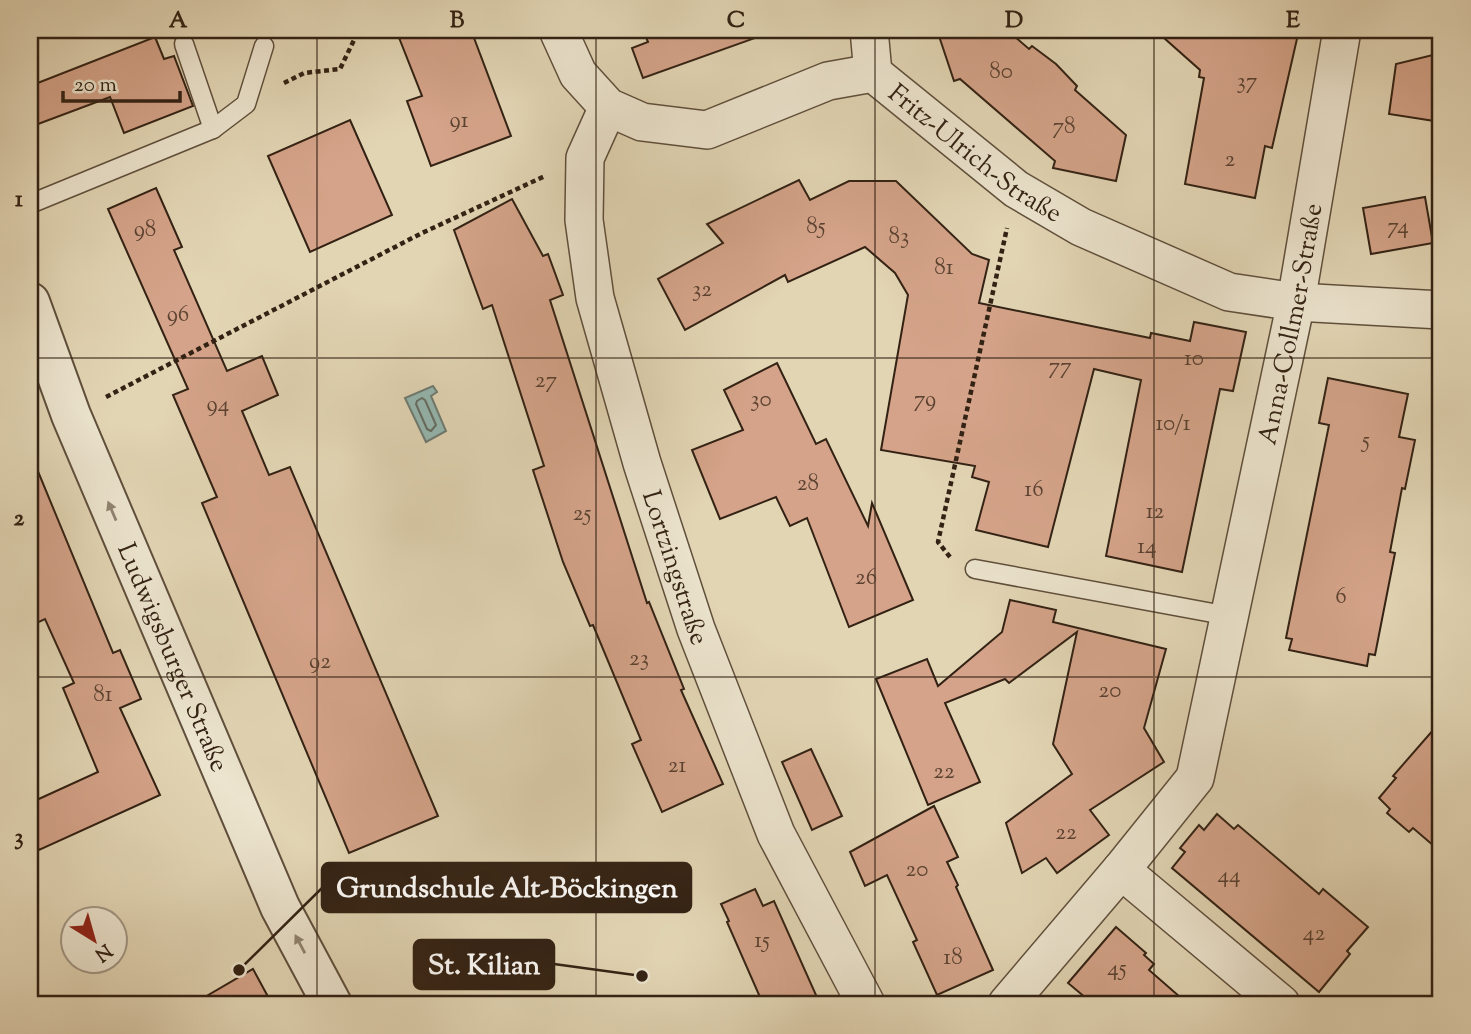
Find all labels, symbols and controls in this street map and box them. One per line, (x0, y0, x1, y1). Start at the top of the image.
text: A (169, 5, 188, 38)
text: B (450, 5, 465, 38)
text: C (727, 5, 745, 38)
text: D (1005, 5, 1023, 38)
text: E (1286, 5, 1300, 38)
house number: 80 (989, 56, 1013, 89)
scale bar (63, 60, 180, 104)
house number: 37 (1237, 66, 1258, 99)
text: 20 m (74, 71, 117, 101)
street label: Fritz-Ulrich-Straße (879, 76, 1068, 233)
house number: 91 (450, 105, 469, 138)
house number: 78 (1052, 111, 1076, 144)
house number: 2 (1225, 144, 1236, 177)
text: 1 (15, 184, 23, 217)
street label: Anna-Collmer-Straße (1250, 201, 1333, 448)
house number: 85 (806, 211, 826, 244)
house number: 74 (1387, 211, 1409, 244)
house number: 98 (134, 214, 156, 247)
house number: 83 (889, 221, 909, 254)
house number: 81 (934, 252, 954, 285)
house number: 32 (692, 274, 712, 307)
house number: 96 (167, 299, 189, 332)
house number: 10 (1184, 343, 1204, 376)
house number: 77 (1048, 351, 1072, 384)
house number: 27 (535, 365, 558, 398)
house number: 30 (750, 384, 772, 417)
house number: 79 (914, 384, 936, 417)
house number: 94 (207, 389, 229, 422)
house number: 10/1 (1155, 408, 1191, 441)
house number: 5 (1360, 425, 1370, 458)
house number: 28 (797, 468, 819, 501)
house number: 16 (1024, 474, 1044, 507)
street label: Lortzingstraße (631, 486, 716, 651)
house number: 12 (1146, 496, 1165, 529)
house number: 25 (573, 498, 591, 531)
one-way arrow (106, 500, 117, 521)
text: 2 (14, 503, 25, 536)
house number: 14 (1137, 531, 1157, 564)
street label: Ludwigsburger Straße (106, 538, 236, 778)
house number: 26 (855, 562, 877, 595)
house number: 6 (1335, 581, 1347, 614)
house number: 23 (629, 643, 649, 676)
house number: 92 (309, 646, 331, 679)
house number: 20 (1099, 675, 1121, 708)
house number: 81 (93, 679, 113, 712)
house number: 21 (668, 750, 686, 783)
house number: 22 (933, 756, 955, 789)
house number: 22 (1055, 817, 1077, 850)
text: 3 (14, 822, 24, 855)
house number: 20 (906, 854, 928, 887)
house number: 44 (1217, 860, 1241, 893)
callout: Grundschule Alt-Böckingen (322, 863, 691, 912)
text: Grundschule Alt-Böckingen (336, 870, 678, 910)
north arrow (60, 904, 130, 974)
house number: 42 (1303, 918, 1325, 951)
house number: 15 (754, 925, 770, 958)
one-way arrow (294, 934, 306, 954)
text: N (89, 936, 117, 967)
callout: St. Kilian (414, 940, 554, 989)
house number: 18 (943, 942, 963, 975)
text: St. Kilian (428, 947, 541, 987)
house number: 45 (1107, 953, 1127, 986)

